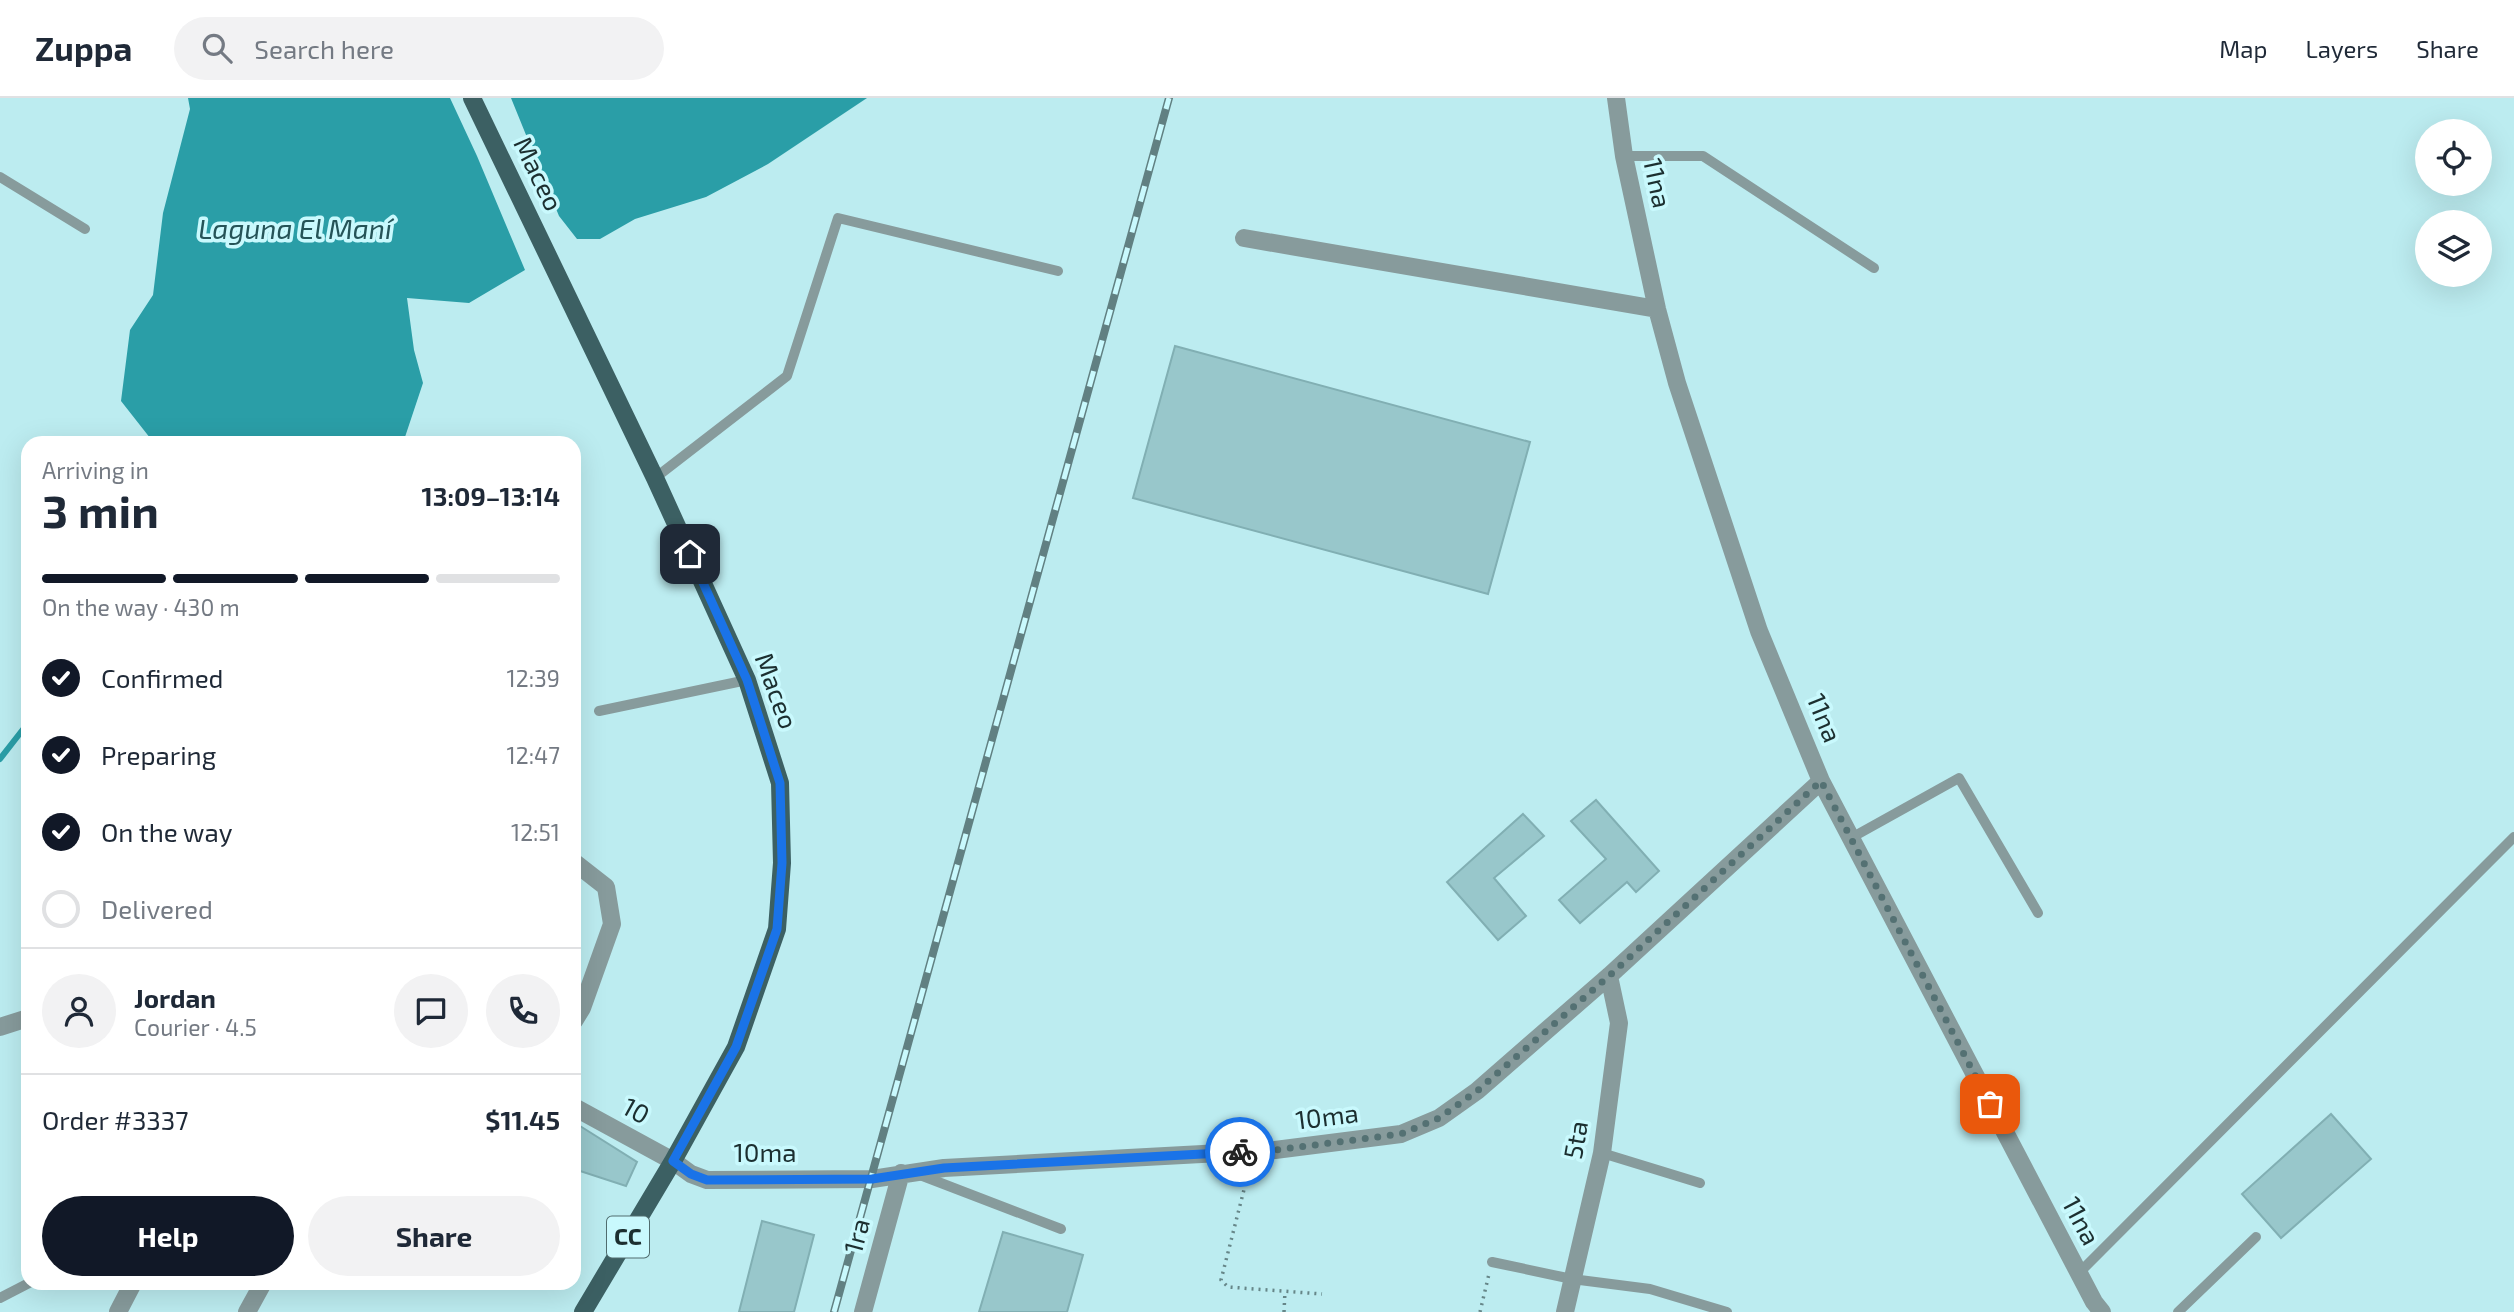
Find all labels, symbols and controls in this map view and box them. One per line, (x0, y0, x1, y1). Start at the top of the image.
search box (174, 17, 664, 80)
text: Zuppa (35, 28, 132, 68)
icon: search (198, 29, 236, 67)
text: Search here (254, 33, 394, 64)
text: Map (2219, 34, 2267, 63)
text: Layers (2305, 34, 2378, 63)
text: Share (2416, 34, 2479, 63)
map controls (2415, 119, 2492, 287)
button: locate (2415, 119, 2492, 196)
street label: Maceo (508, 131, 570, 215)
street label: 11na (1638, 155, 1679, 210)
button: layers (2415, 210, 2492, 287)
water label: Laguna El Maní (198, 211, 395, 245)
text: Arriving in (42, 456, 149, 484)
text: 13:09–13:14 (421, 480, 560, 511)
text: 3 min (42, 482, 159, 537)
pin (660, 524, 720, 584)
icon: home (671, 535, 709, 573)
text: On the way · 430 m (42, 593, 240, 621)
street label: Maceo (749, 648, 805, 733)
icon: check (42, 659, 80, 697)
text: Confirmed (101, 662, 224, 693)
text: 12:39 (507, 664, 560, 692)
street label: 11na (1802, 688, 1849, 746)
icon: check (42, 736, 80, 774)
text: Preparing (101, 739, 216, 770)
text: 12:47 (507, 741, 560, 769)
icon: check (42, 813, 80, 851)
text: On the way (101, 816, 232, 847)
text: 12:51 (511, 818, 560, 846)
text: Delivered (101, 893, 213, 924)
button: person (42, 974, 116, 1048)
button: chat (394, 974, 468, 1048)
button: phone (486, 974, 560, 1048)
text: Jordan (134, 982, 216, 1013)
text: Courier · 4.5 (134, 1013, 257, 1041)
pin (1960, 1074, 2020, 1134)
icon: bag (1971, 1085, 2009, 1123)
street label: 10 (618, 1090, 656, 1130)
street label: 10ma (1294, 1096, 1360, 1135)
text: Order #3337 (42, 1104, 189, 1135)
text: $11.45 (485, 1104, 560, 1135)
courier (1205, 1117, 1275, 1187)
street label: 5ta (1556, 1118, 1593, 1161)
icon: bike (1221, 1133, 1259, 1171)
street label: 10ma (733, 1136, 797, 1167)
street label: 11na (2057, 1191, 2108, 1250)
button: Help (42, 1196, 294, 1276)
button: Share (308, 1196, 560, 1276)
street label: 1ra (836, 1215, 875, 1257)
road number: CC (607, 1217, 649, 1258)

